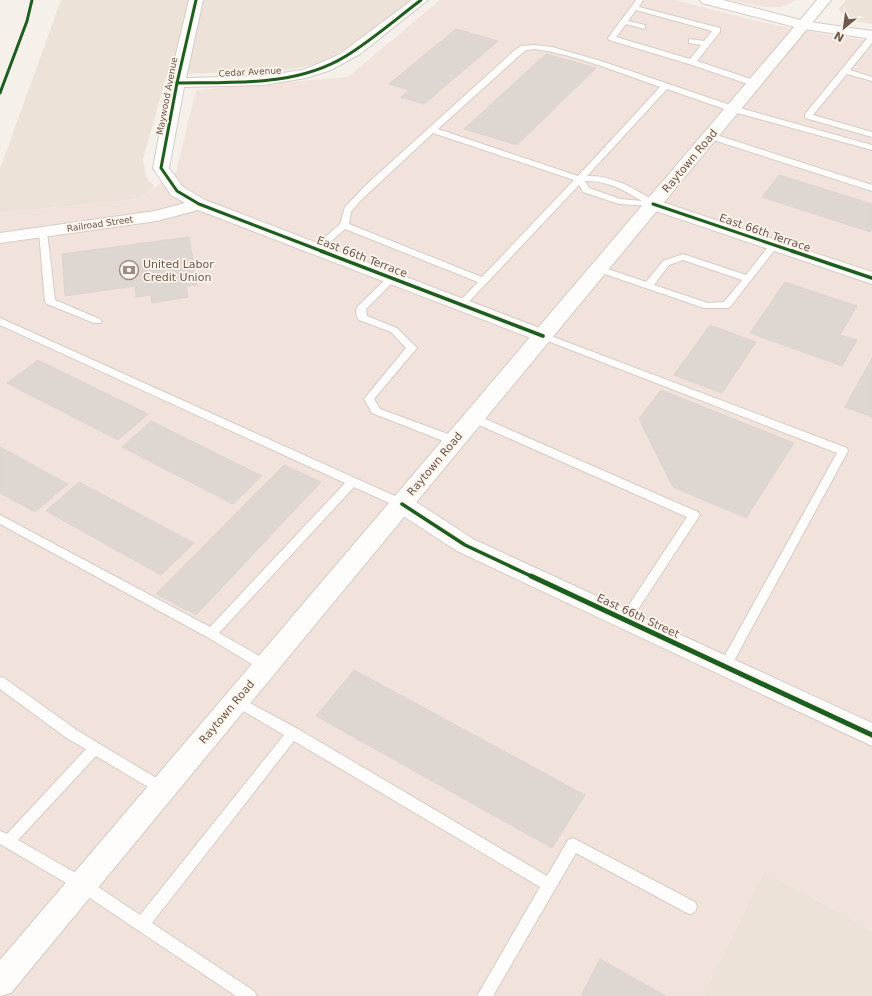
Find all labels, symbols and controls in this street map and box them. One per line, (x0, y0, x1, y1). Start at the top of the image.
north arrow (824, 8, 864, 48)
text: N (832, 28, 847, 44)
street label: Maywood Avenue (155, 56, 180, 136)
street label: Cedar Avenue (218, 65, 282, 79)
street label: Raytown Road (660, 127, 720, 195)
street label: East 66th Terrace (717, 211, 813, 255)
street label: Railroad Street (66, 214, 134, 234)
street label: East 66th Terrace (315, 234, 409, 280)
place label: United Labor Credit Union (143, 258, 214, 284)
bank icon: United Labor Credit Union (118, 259, 140, 281)
street label: Raytown Road (405, 430, 465, 498)
street label: East 66th Street (595, 591, 682, 641)
street label: Raytown Road (197, 678, 257, 746)

